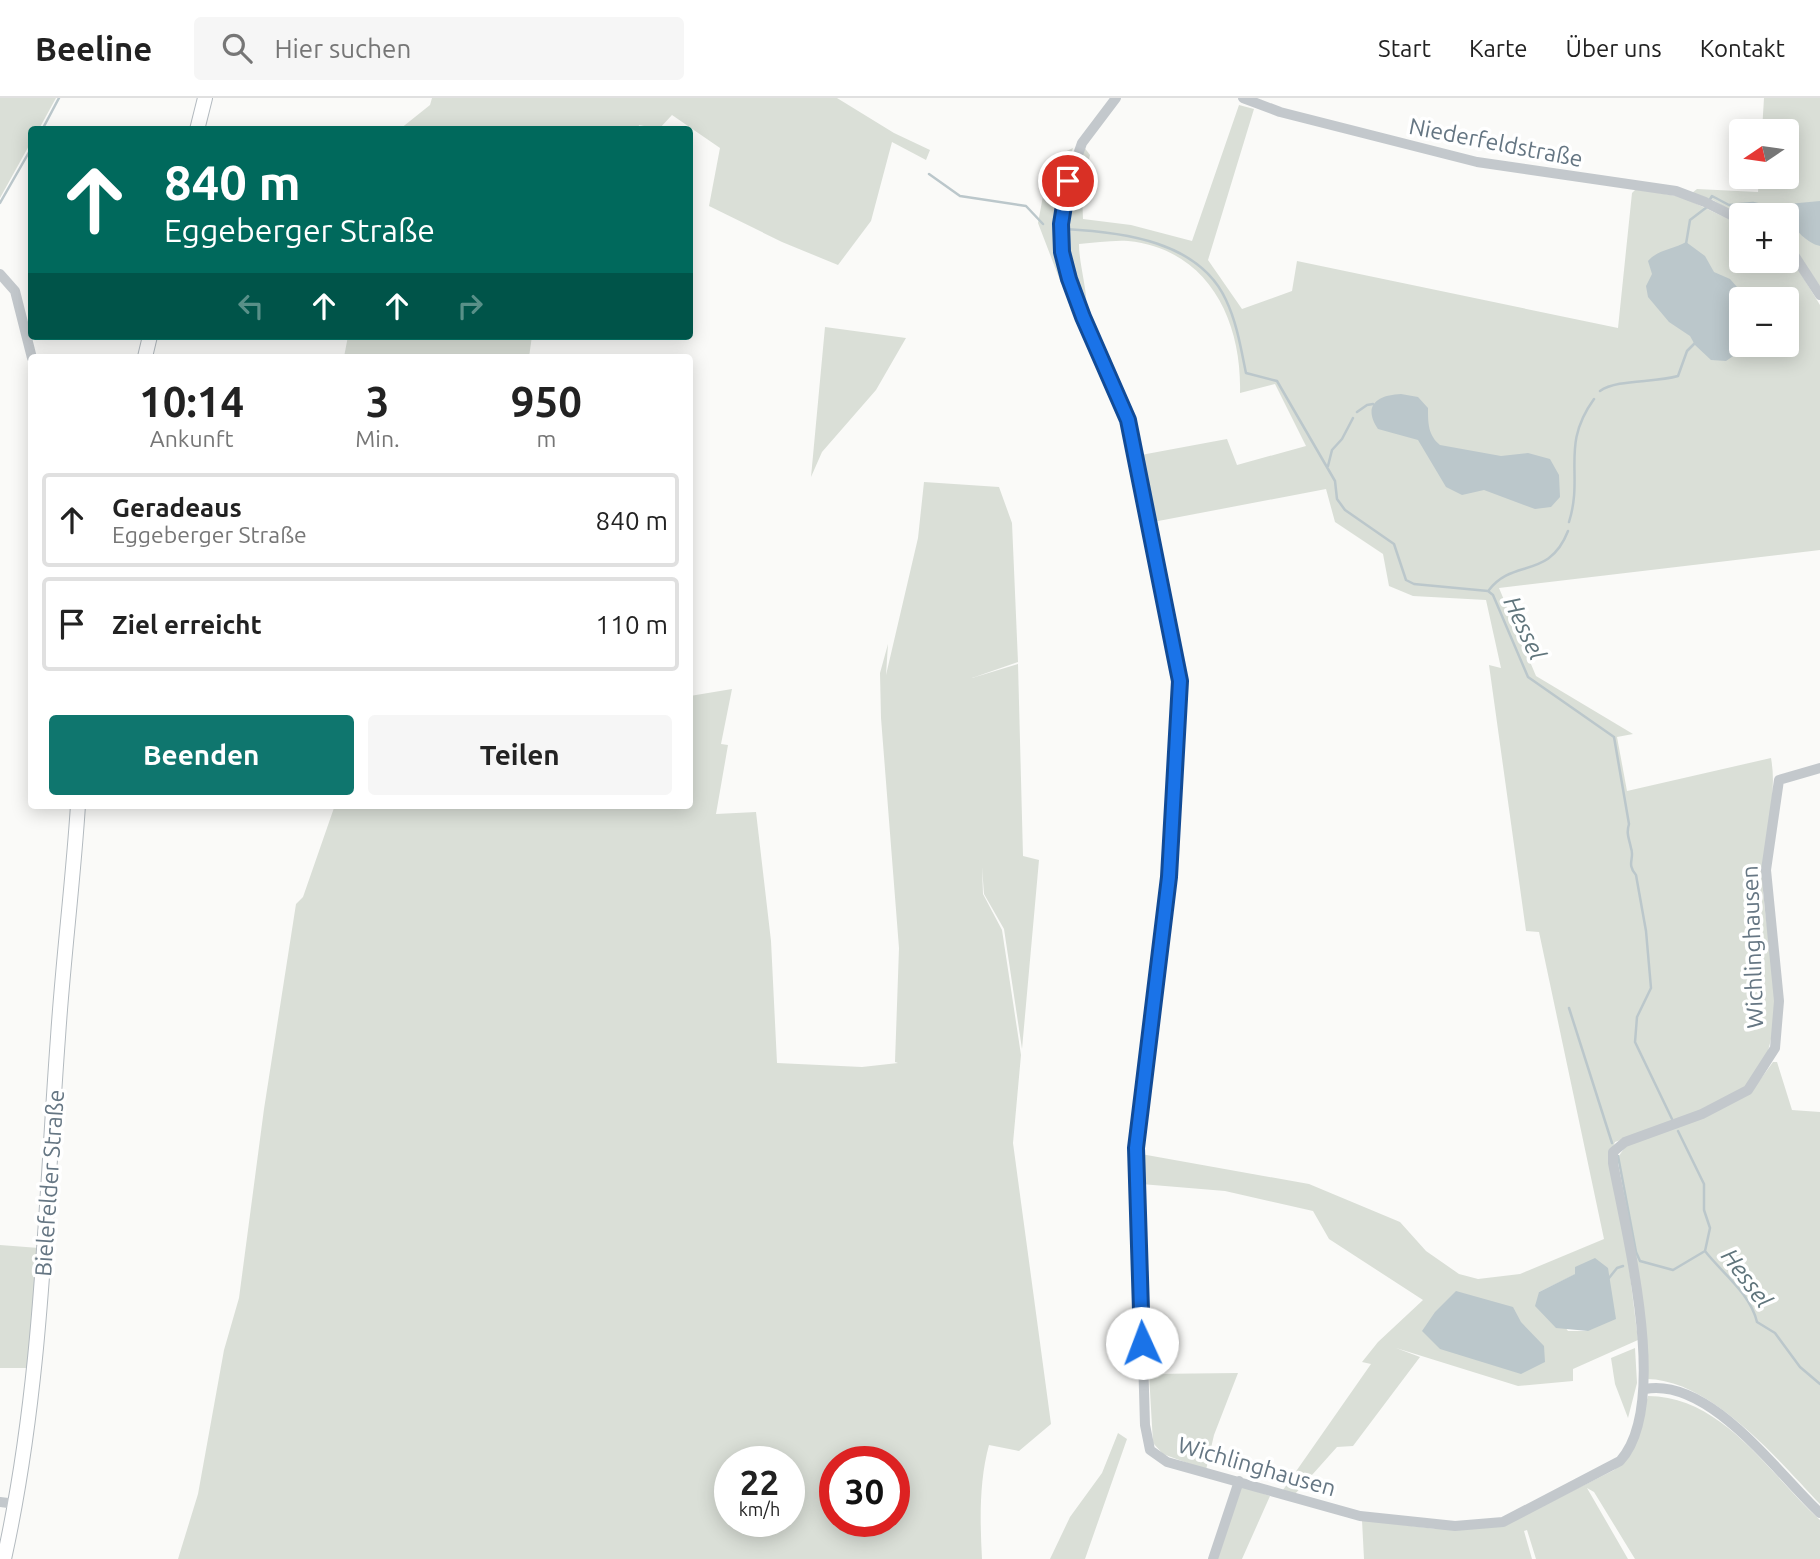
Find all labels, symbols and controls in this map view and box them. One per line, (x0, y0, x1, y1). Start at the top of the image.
search box (194, 17, 684, 80)
icon: search (218, 29, 256, 67)
text: Beeline (35, 30, 152, 67)
text: Hier suchen (274, 34, 411, 63)
text: Start (1378, 35, 1431, 62)
text: Karte (1469, 35, 1528, 62)
text: Über uns (1566, 35, 1662, 62)
text: Kontakt (1700, 35, 1785, 62)
street label: Niederfeldstraße (1407, 113, 1585, 171)
north arrow (1729, 119, 1799, 189)
map controls (1729, 119, 1799, 357)
pin (1038, 151, 1098, 211)
icon: ahead (49, 154, 140, 245)
text: 840 m (164, 154, 301, 209)
icon: arrive (1049, 162, 1087, 200)
button: + (1729, 203, 1799, 273)
text: Eggeberger Straße (164, 212, 435, 248)
icon: left (232, 287, 270, 325)
icon: ahead (305, 287, 343, 325)
icon: ahead (378, 287, 416, 325)
icon: right (451, 287, 489, 325)
button: − (1729, 287, 1799, 357)
text: 10:14 (139, 378, 244, 425)
text: 3 (366, 378, 389, 425)
text: 950 (511, 378, 582, 425)
text: Ankunft (150, 426, 234, 451)
text: Min. (355, 426, 400, 451)
text: m (536, 426, 556, 451)
text: Geradeaus (112, 493, 242, 522)
icon: ahead (53, 501, 91, 539)
text: 840 m (596, 506, 668, 535)
text: Eggeberger Straße (112, 522, 307, 547)
water label: Hessel (1499, 592, 1552, 664)
icon: arrive (53, 605, 91, 643)
text: Ziel erreicht (112, 610, 262, 639)
text: 110 m (596, 610, 668, 639)
button: Beenden (49, 715, 354, 795)
button: Teilen (368, 715, 672, 795)
street label: Wichlinghausen (1737, 865, 1767, 1029)
street label: Bielefelder Straße (30, 1089, 68, 1277)
water label: Hessel (1716, 1243, 1778, 1313)
position arrow (1105, 1306, 1179, 1380)
street label: Wichlinghausen (1175, 1432, 1339, 1500)
speed limit sign: 30 (819, 1446, 910, 1537)
text: 22 (740, 1462, 779, 1502)
text: km/h (739, 1499, 780, 1519)

